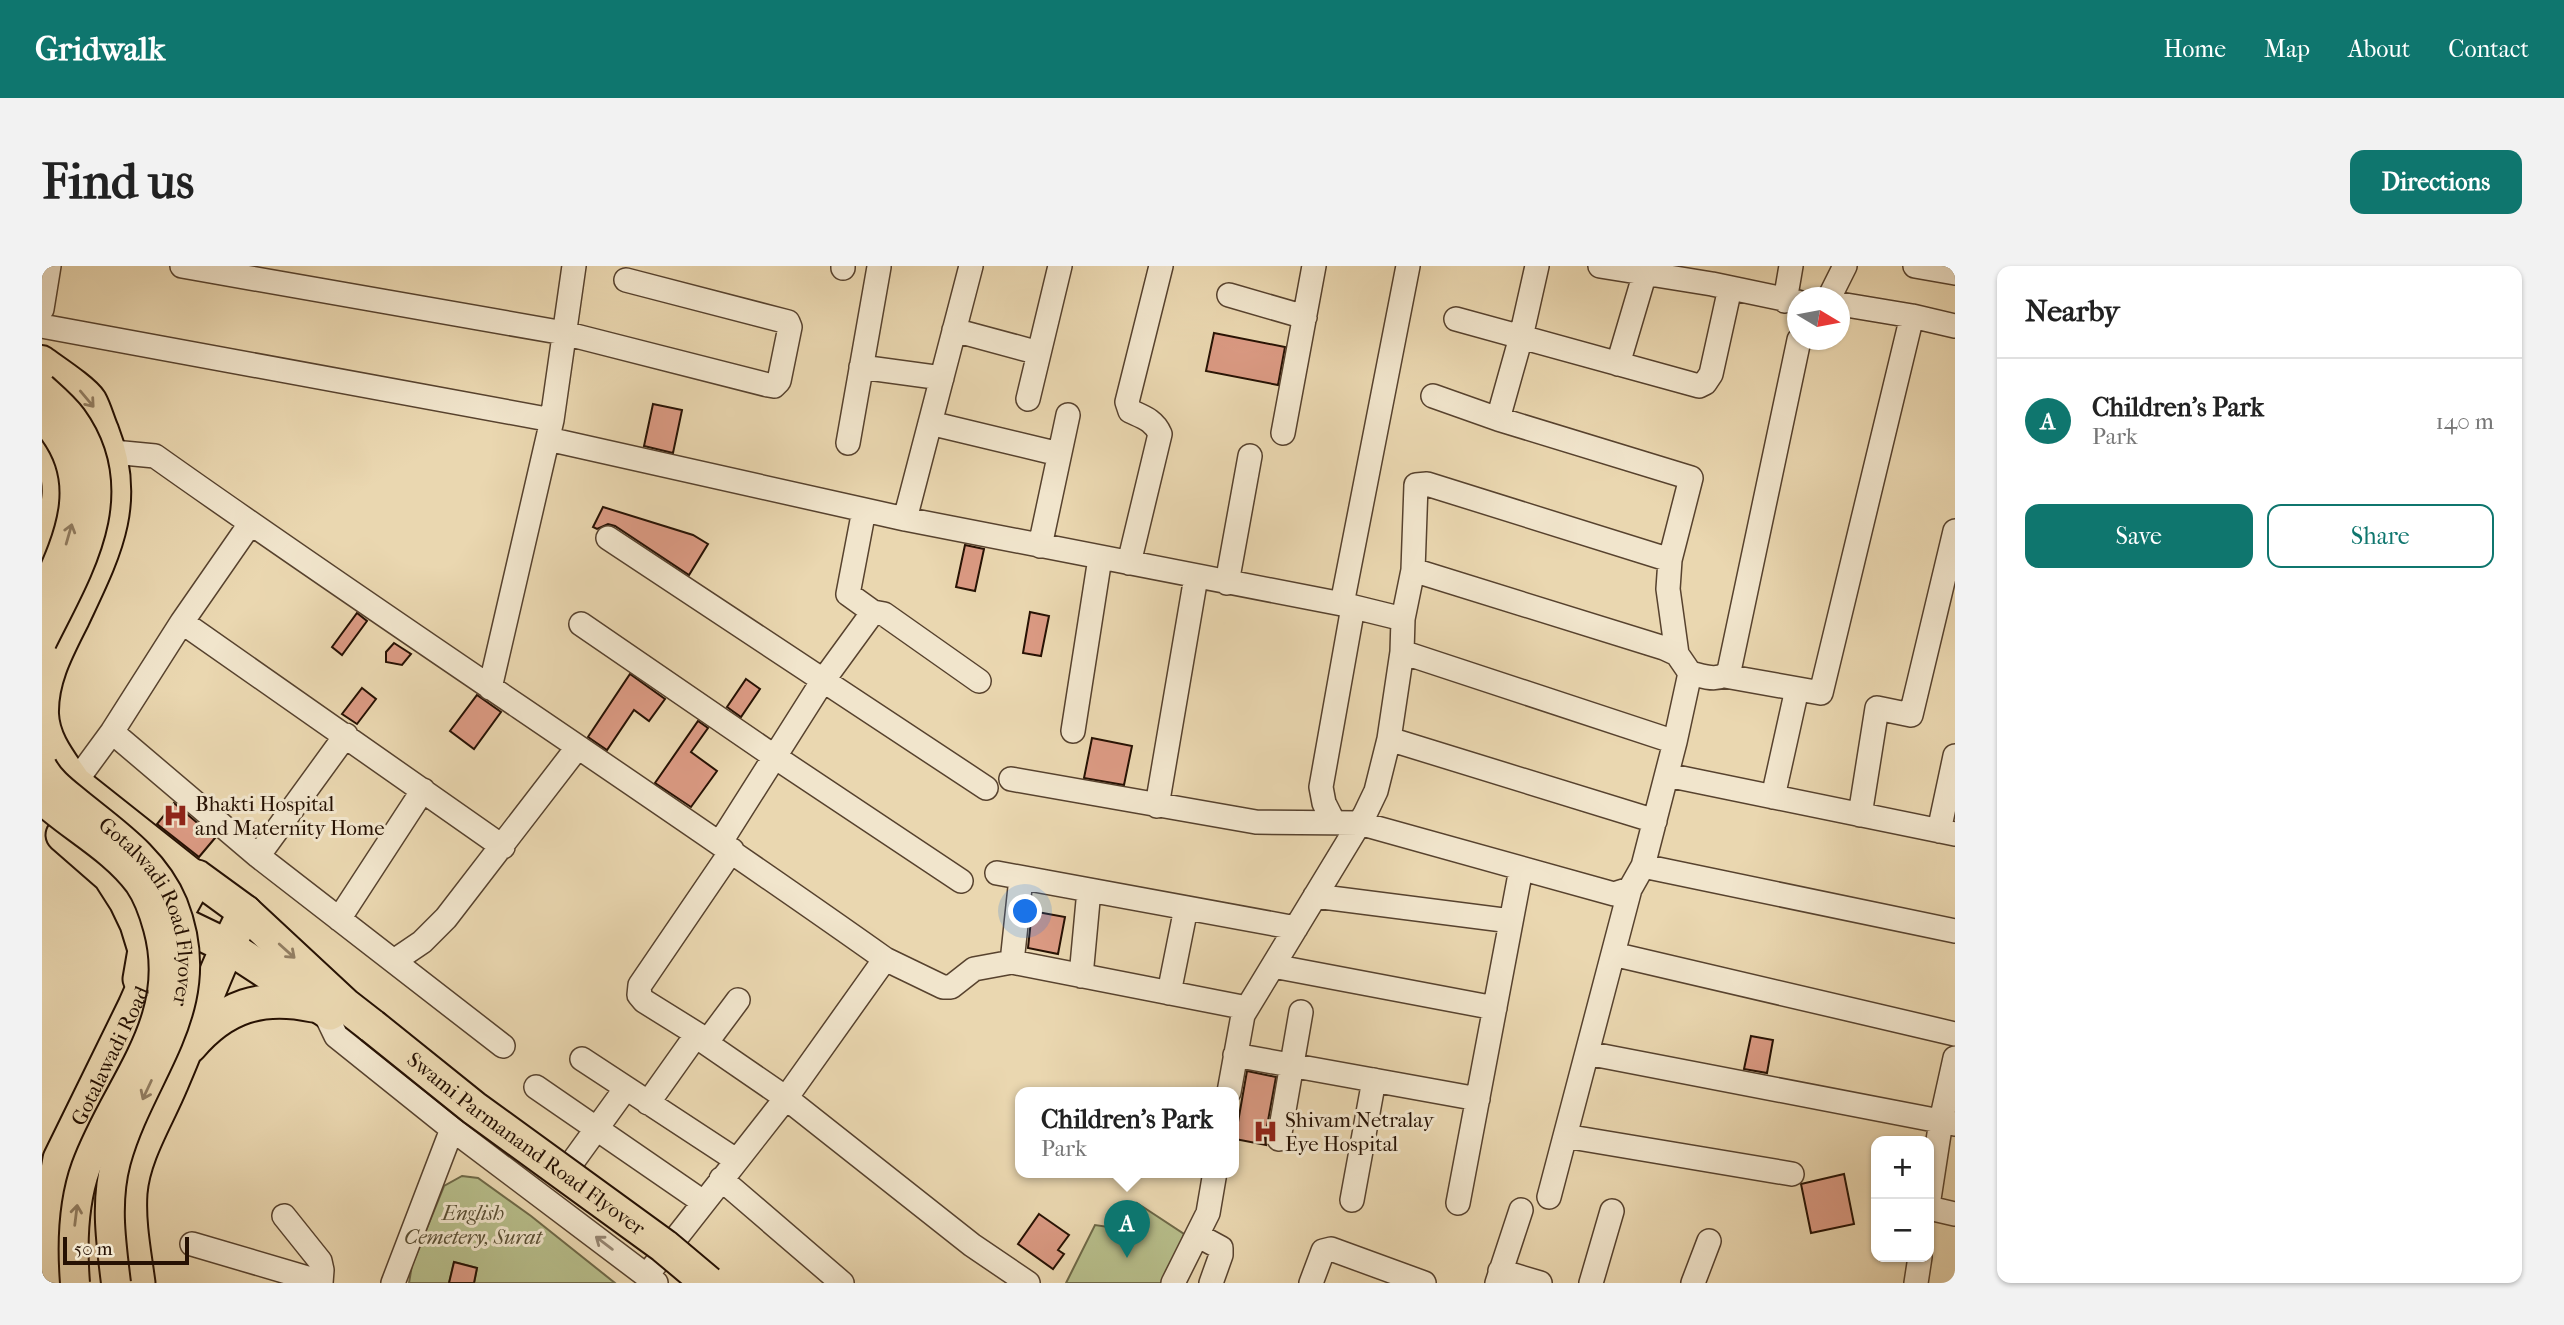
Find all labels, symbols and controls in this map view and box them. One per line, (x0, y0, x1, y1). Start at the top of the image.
text: Gridwalk (35, 30, 165, 69)
text: Home (2164, 35, 2226, 63)
text: Map (2264, 35, 2310, 63)
text: About (2348, 35, 2410, 63)
text: Contact (2448, 35, 2529, 63)
button: Directions (2350, 150, 2522, 214)
text: Find us (42, 153, 194, 211)
north arrow (1787, 287, 1850, 350)
text: Nearby (2025, 294, 2120, 329)
one-way arrow (79, 390, 95, 408)
text: Children's Park (2092, 392, 2264, 423)
text: A (2041, 408, 2055, 435)
text: 140 m (2435, 408, 2494, 435)
text: Park (2092, 423, 2138, 450)
button: Save (2025, 504, 2253, 568)
button: Share (2267, 504, 2494, 568)
one-way arrow (63, 523, 76, 545)
place label: Bhakti Hospital and Maternity Home (195, 792, 385, 840)
hospital icon: Bhakti Hospital and Maternity Home (161, 802, 189, 830)
street label: Gotalwadi Road Flyover (94, 812, 197, 1009)
your location (1008, 894, 1042, 928)
one-way arrow (278, 943, 295, 960)
street label: Gotalawadi Road (66, 982, 154, 1129)
street label: Swami Parmanand Road Flyover (402, 1047, 650, 1240)
one-way arrow (139, 1079, 152, 1100)
popup (1015, 1087, 1239, 1178)
text: Children's Park (1041, 1104, 1213, 1135)
place label: Shivam Netralay Eye Hospital (1285, 1108, 1435, 1156)
hospital icon: Shivam Netralay Eye Hospital (1251, 1118, 1279, 1146)
text: Park (1041, 1135, 1087, 1162)
map controls (1871, 1136, 1934, 1262)
button: + (1871, 1136, 1934, 1199)
button: − (1871, 1199, 1934, 1262)
pin: A (1104, 1200, 1150, 1258)
park label: English Cemetery, Surat (404, 1201, 544, 1249)
one-way arrow (70, 1204, 83, 1227)
scale bar (63, 1234, 189, 1266)
one-way arrow (595, 1236, 614, 1250)
text: 50 m (74, 1238, 113, 1260)

